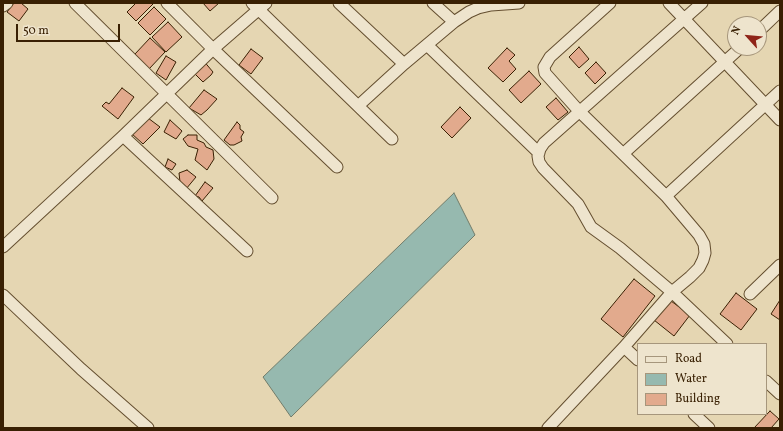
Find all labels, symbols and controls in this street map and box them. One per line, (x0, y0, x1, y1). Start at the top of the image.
scale bar (18, 16, 122, 42)
north arrow (727, 16, 767, 56)
text: 50 m (23, 23, 49, 39)
text: N (728, 24, 745, 38)
legend (637, 343, 767, 415)
text: Road (675, 351, 702, 367)
text: Water (675, 371, 707, 387)
text: Building (675, 391, 720, 407)

